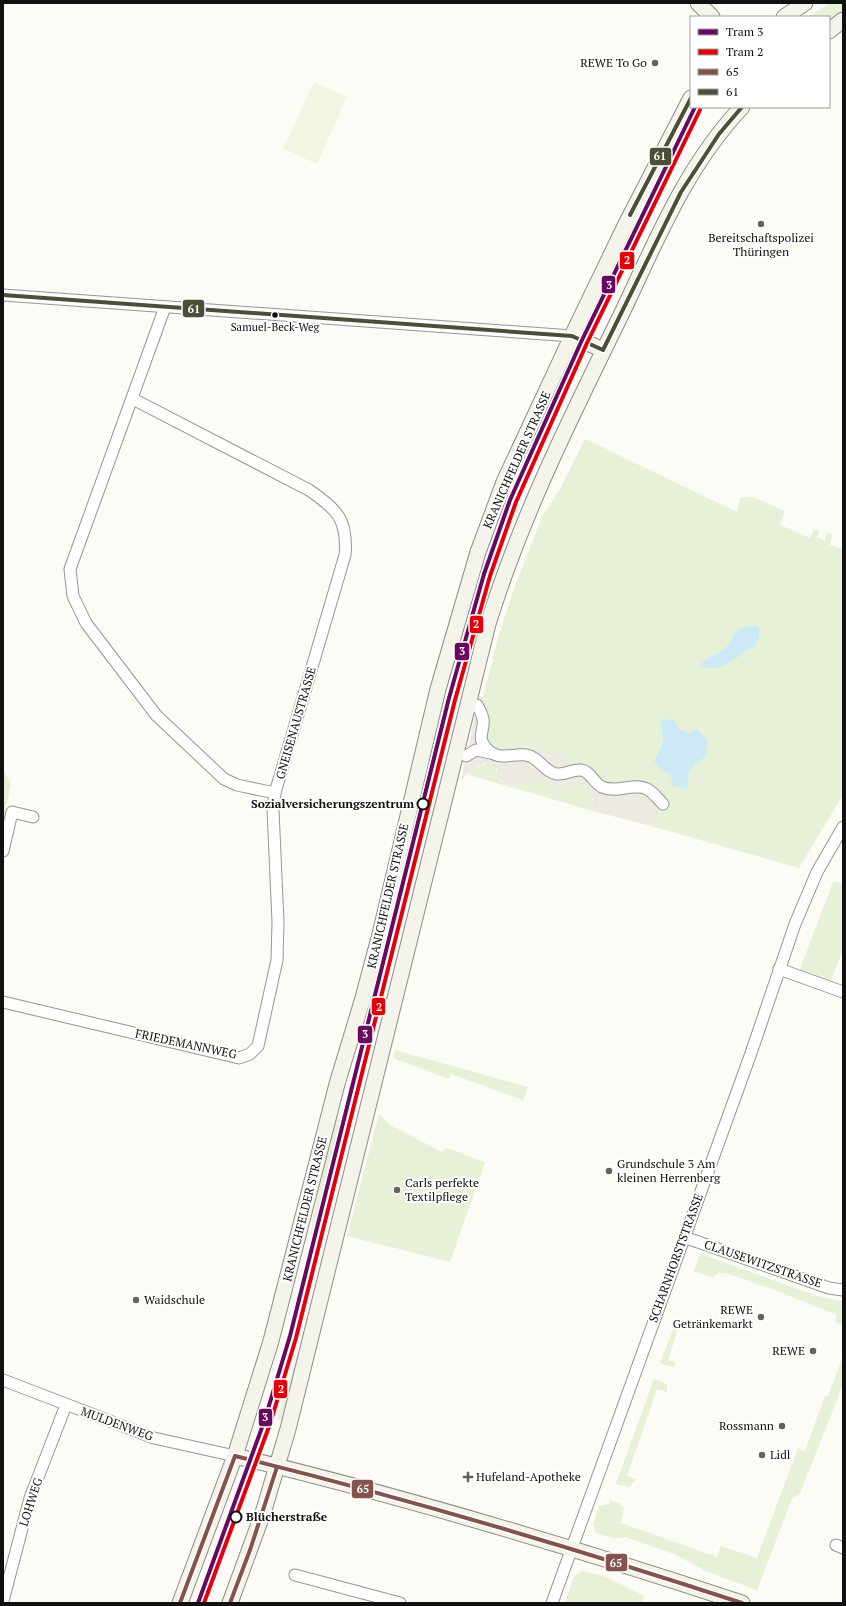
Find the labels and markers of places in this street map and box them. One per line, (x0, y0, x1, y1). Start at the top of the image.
place label: REWE To Go (580, 55, 647, 70)
marker: REWE To Go (650, 58, 660, 68)
marker: Bereitschaftspolizei Thüringen (756, 219, 766, 229)
place label: Bereitschaftspolizei Thüringen (708, 230, 814, 259)
marker: Samuel-Beck-Weg (270, 310, 280, 320)
place label: Samuel-Beck-Weg (231, 320, 319, 334)
place label: Sozialversicherungszentrum (251, 796, 414, 811)
marker: Sozialversicherungszentrum (416, 797, 430, 811)
place label: Grundschule 3 Am kleinen Herrenberg (617, 1156, 721, 1185)
marker: Grundschule 3 Am kleinen Herrenberg (604, 1166, 614, 1176)
place label: Carls perfekte Textilpflege (405, 1175, 479, 1204)
marker: Carls perfekte Textilpflege (392, 1185, 402, 1195)
place label: Waidschule (144, 1292, 205, 1307)
marker: Waidschule (131, 1295, 141, 1305)
place label: REWE Getränkemarkt (673, 1302, 754, 1331)
marker: REWE Getränkemarkt (756, 1312, 766, 1322)
place label: REWE (772, 1343, 805, 1358)
marker: REWE (808, 1346, 818, 1356)
place label: Rossmann (719, 1418, 774, 1433)
marker: Rossmann (777, 1421, 787, 1431)
place label: Lidl (770, 1447, 791, 1462)
marker: Lidl (757, 1450, 767, 1460)
place label: Hufeland-Apotheke (476, 1469, 581, 1484)
marker: Hufeland-Apotheke (463, 1472, 473, 1482)
place label: Blücherstraße (246, 1509, 328, 1524)
marker: Blücherstraße (229, 1510, 243, 1524)

